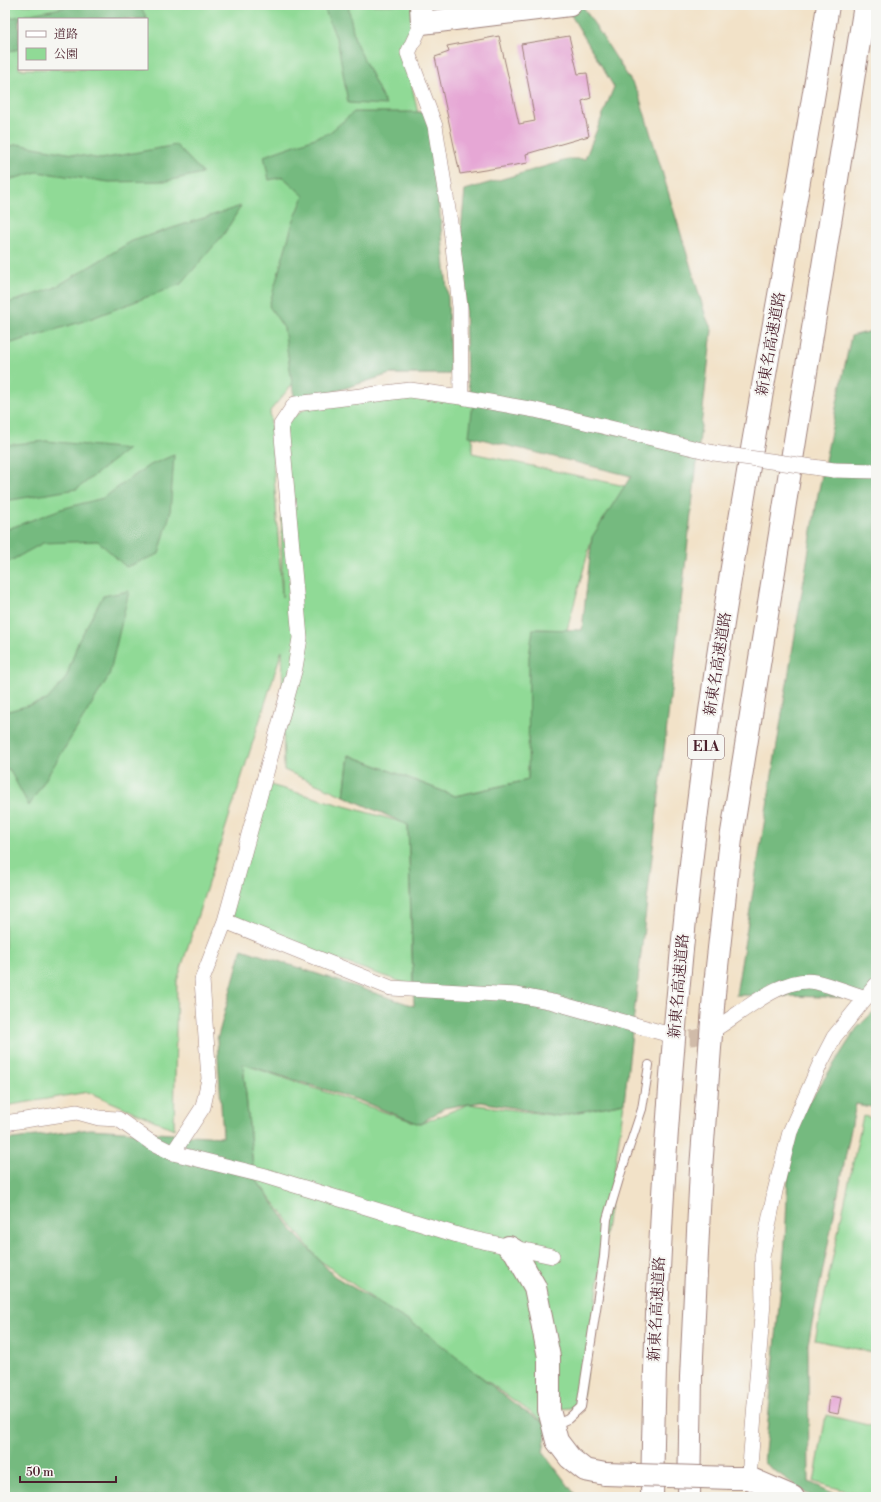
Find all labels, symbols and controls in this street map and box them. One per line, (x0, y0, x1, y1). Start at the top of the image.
legend (18, 18, 148, 70)
text: 道路 (54, 27, 78, 42)
text: 公園 (54, 47, 78, 62)
street label: 新東名高速道路 (753, 291, 789, 397)
street label: 新東名高速道路 (700, 611, 736, 717)
road number: E1A (688, 735, 724, 759)
street label: 新東名高速道路 (665, 933, 693, 1039)
street label: 新東名高速道路 (645, 1256, 669, 1362)
scale bar (20, 1458, 116, 1484)
text: 50 m (26, 1465, 54, 1480)

